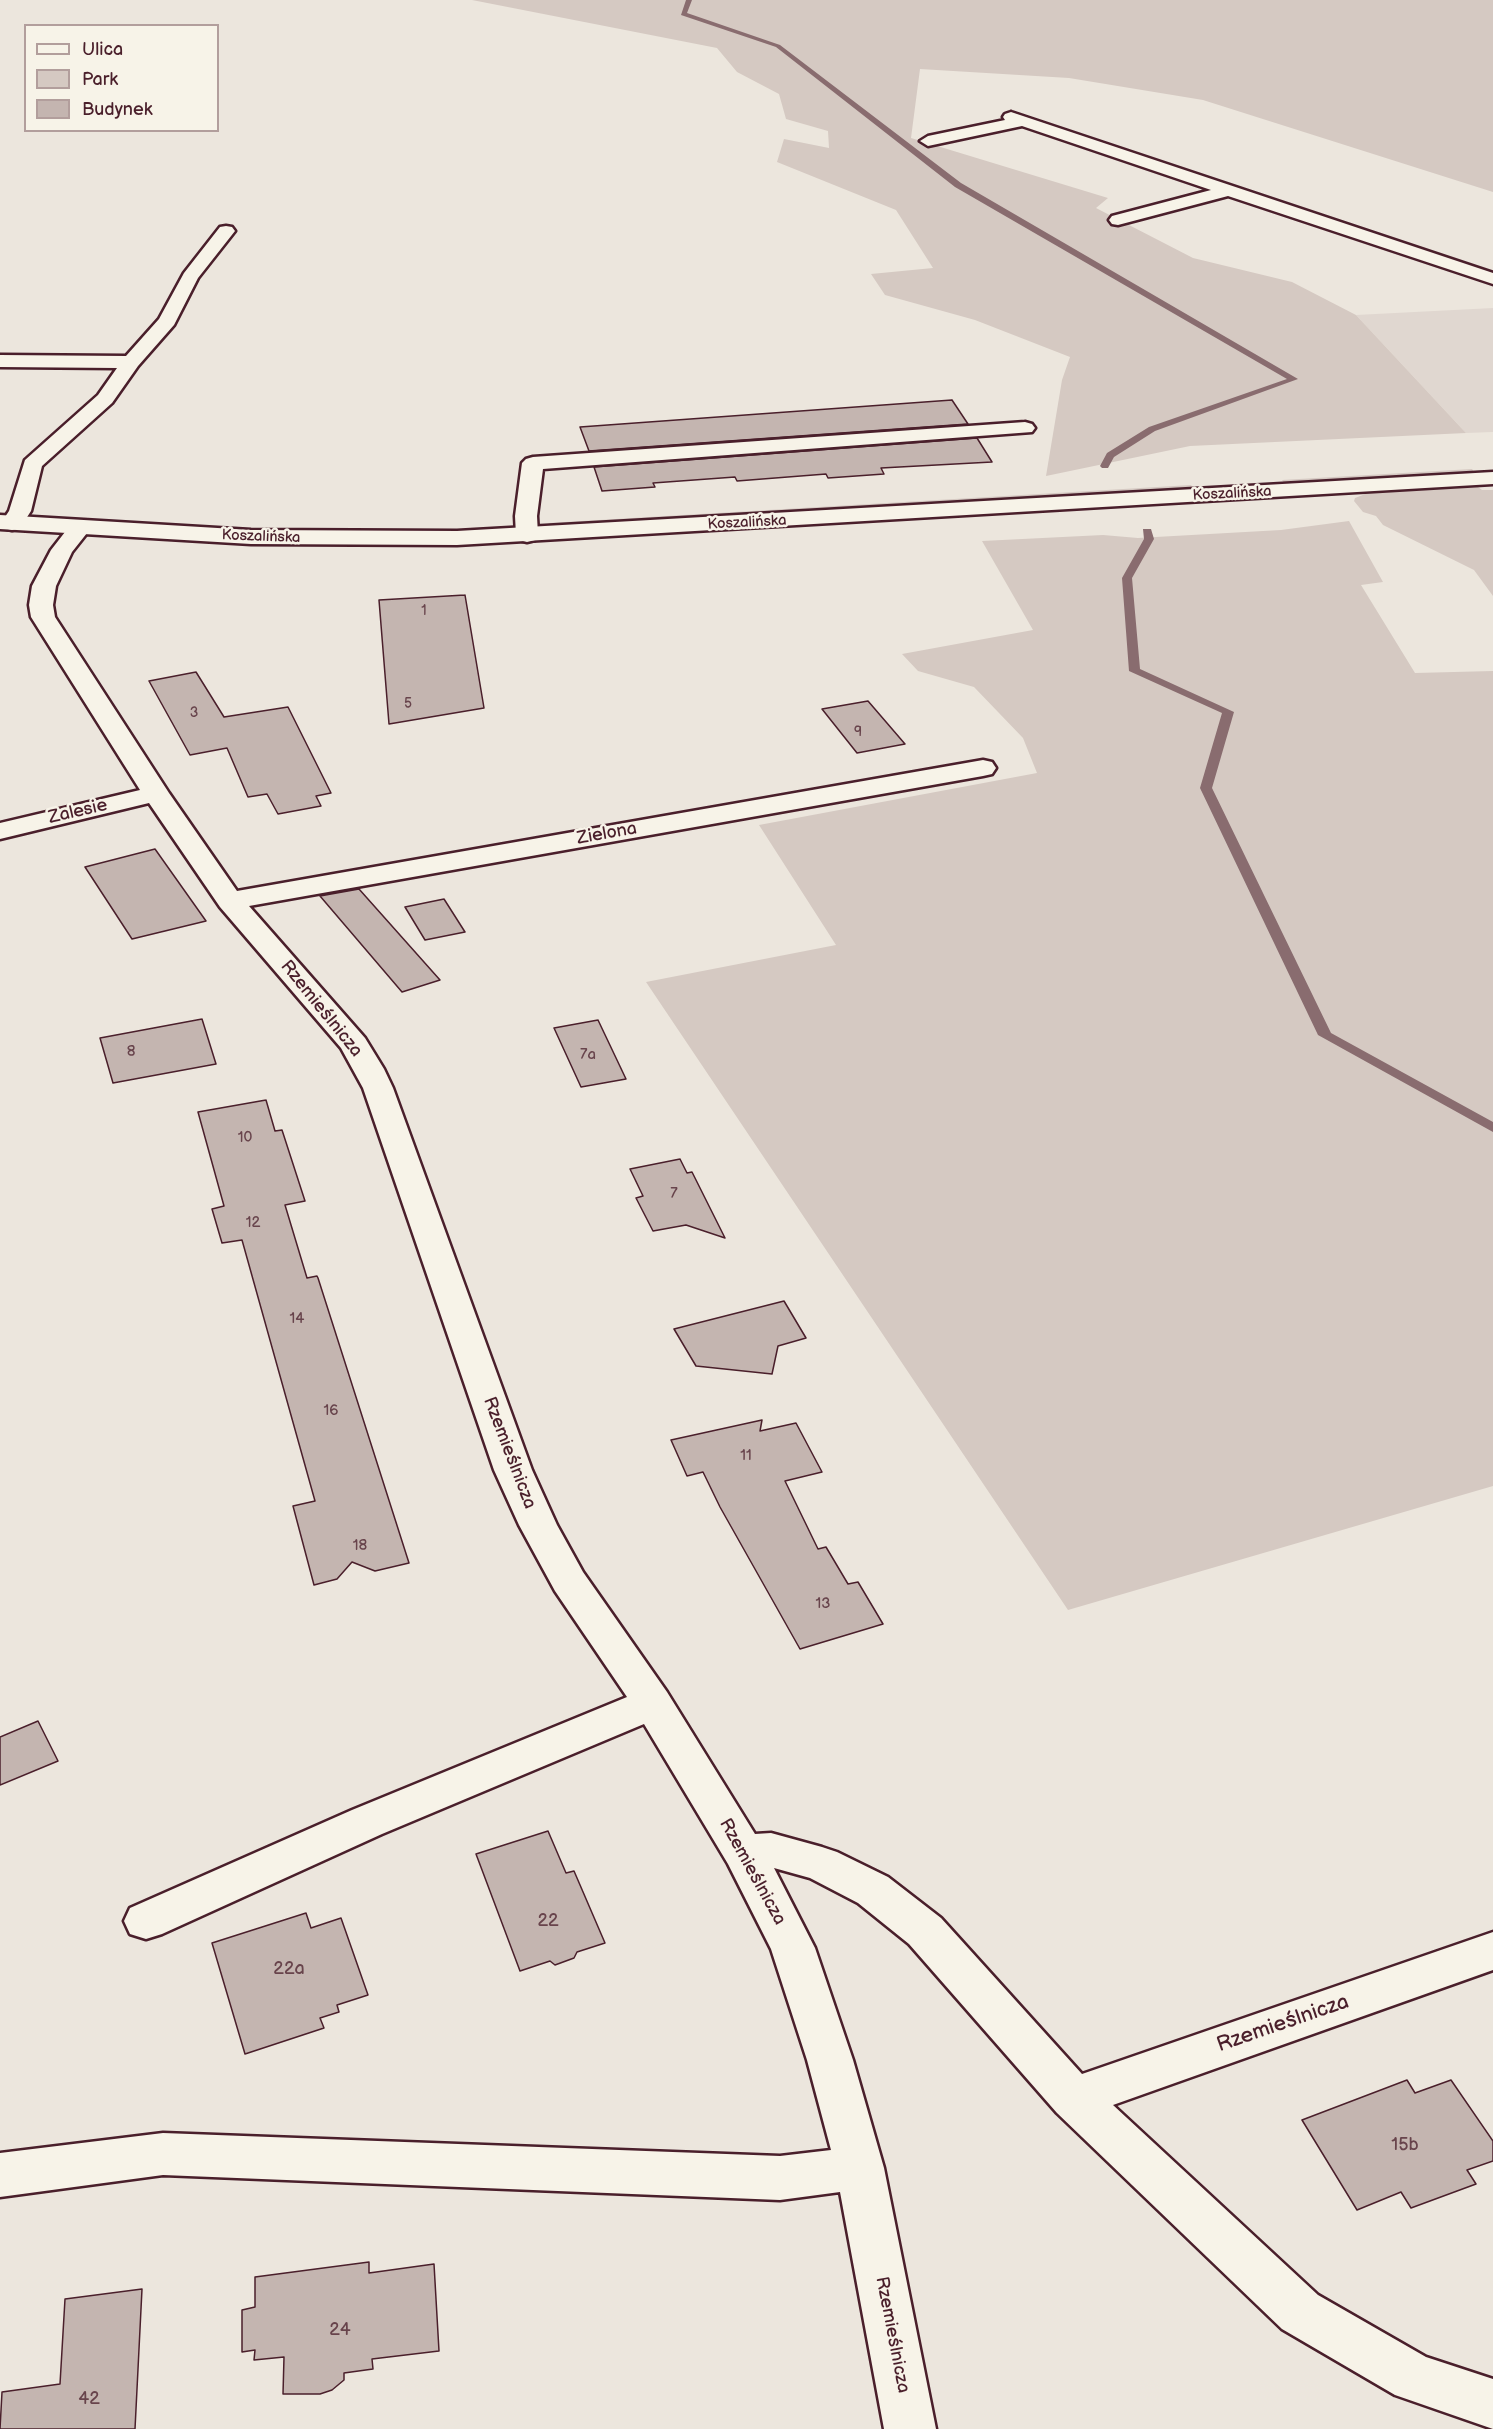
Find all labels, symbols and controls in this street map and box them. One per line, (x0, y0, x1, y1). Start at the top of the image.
legend (24, 24, 219, 132)
text: Ulica (82, 39, 123, 60)
text: Park (82, 69, 118, 90)
text: Budynek (82, 99, 152, 120)
street label: Koszalińska (1192, 483, 1272, 505)
street label: Koszalińska (707, 512, 787, 534)
street label: Koszalińska (221, 527, 301, 547)
house number: 1 (421, 603, 427, 619)
house number: 5 (404, 696, 412, 712)
house number: 3 (190, 705, 198, 721)
house number: 9 (854, 724, 862, 740)
street label: Zalesie (47, 795, 109, 829)
street label: Zielona (575, 818, 639, 850)
street label: Rzemieślnicza (275, 956, 367, 1062)
house number: 8 (127, 1043, 135, 1061)
house number: 7a (580, 1046, 596, 1064)
house number: 10 (238, 1129, 252, 1147)
house number: 7 (670, 1185, 678, 1203)
house number: 12 (246, 1214, 260, 1232)
house number: 14 (290, 1310, 304, 1328)
street label: Rzemieślnicza (478, 1394, 540, 1512)
house number: 16 (324, 1402, 338, 1420)
house number: 11 (740, 1447, 752, 1465)
house number: 18 (353, 1537, 367, 1555)
house number: 13 (815, 1595, 831, 1613)
street label: Rzemieślnicza (714, 1815, 790, 1929)
house number: 22 (537, 1910, 559, 1932)
house number: 22a (273, 1958, 305, 1980)
street label: Rzemieślnicza (1214, 1990, 1352, 2058)
house number: 15b (1391, 2134, 1419, 2156)
street label: Rzemieślnicza (870, 2275, 914, 2395)
house number: 24 (329, 2319, 351, 2341)
house number: 42 (78, 2388, 100, 2410)

